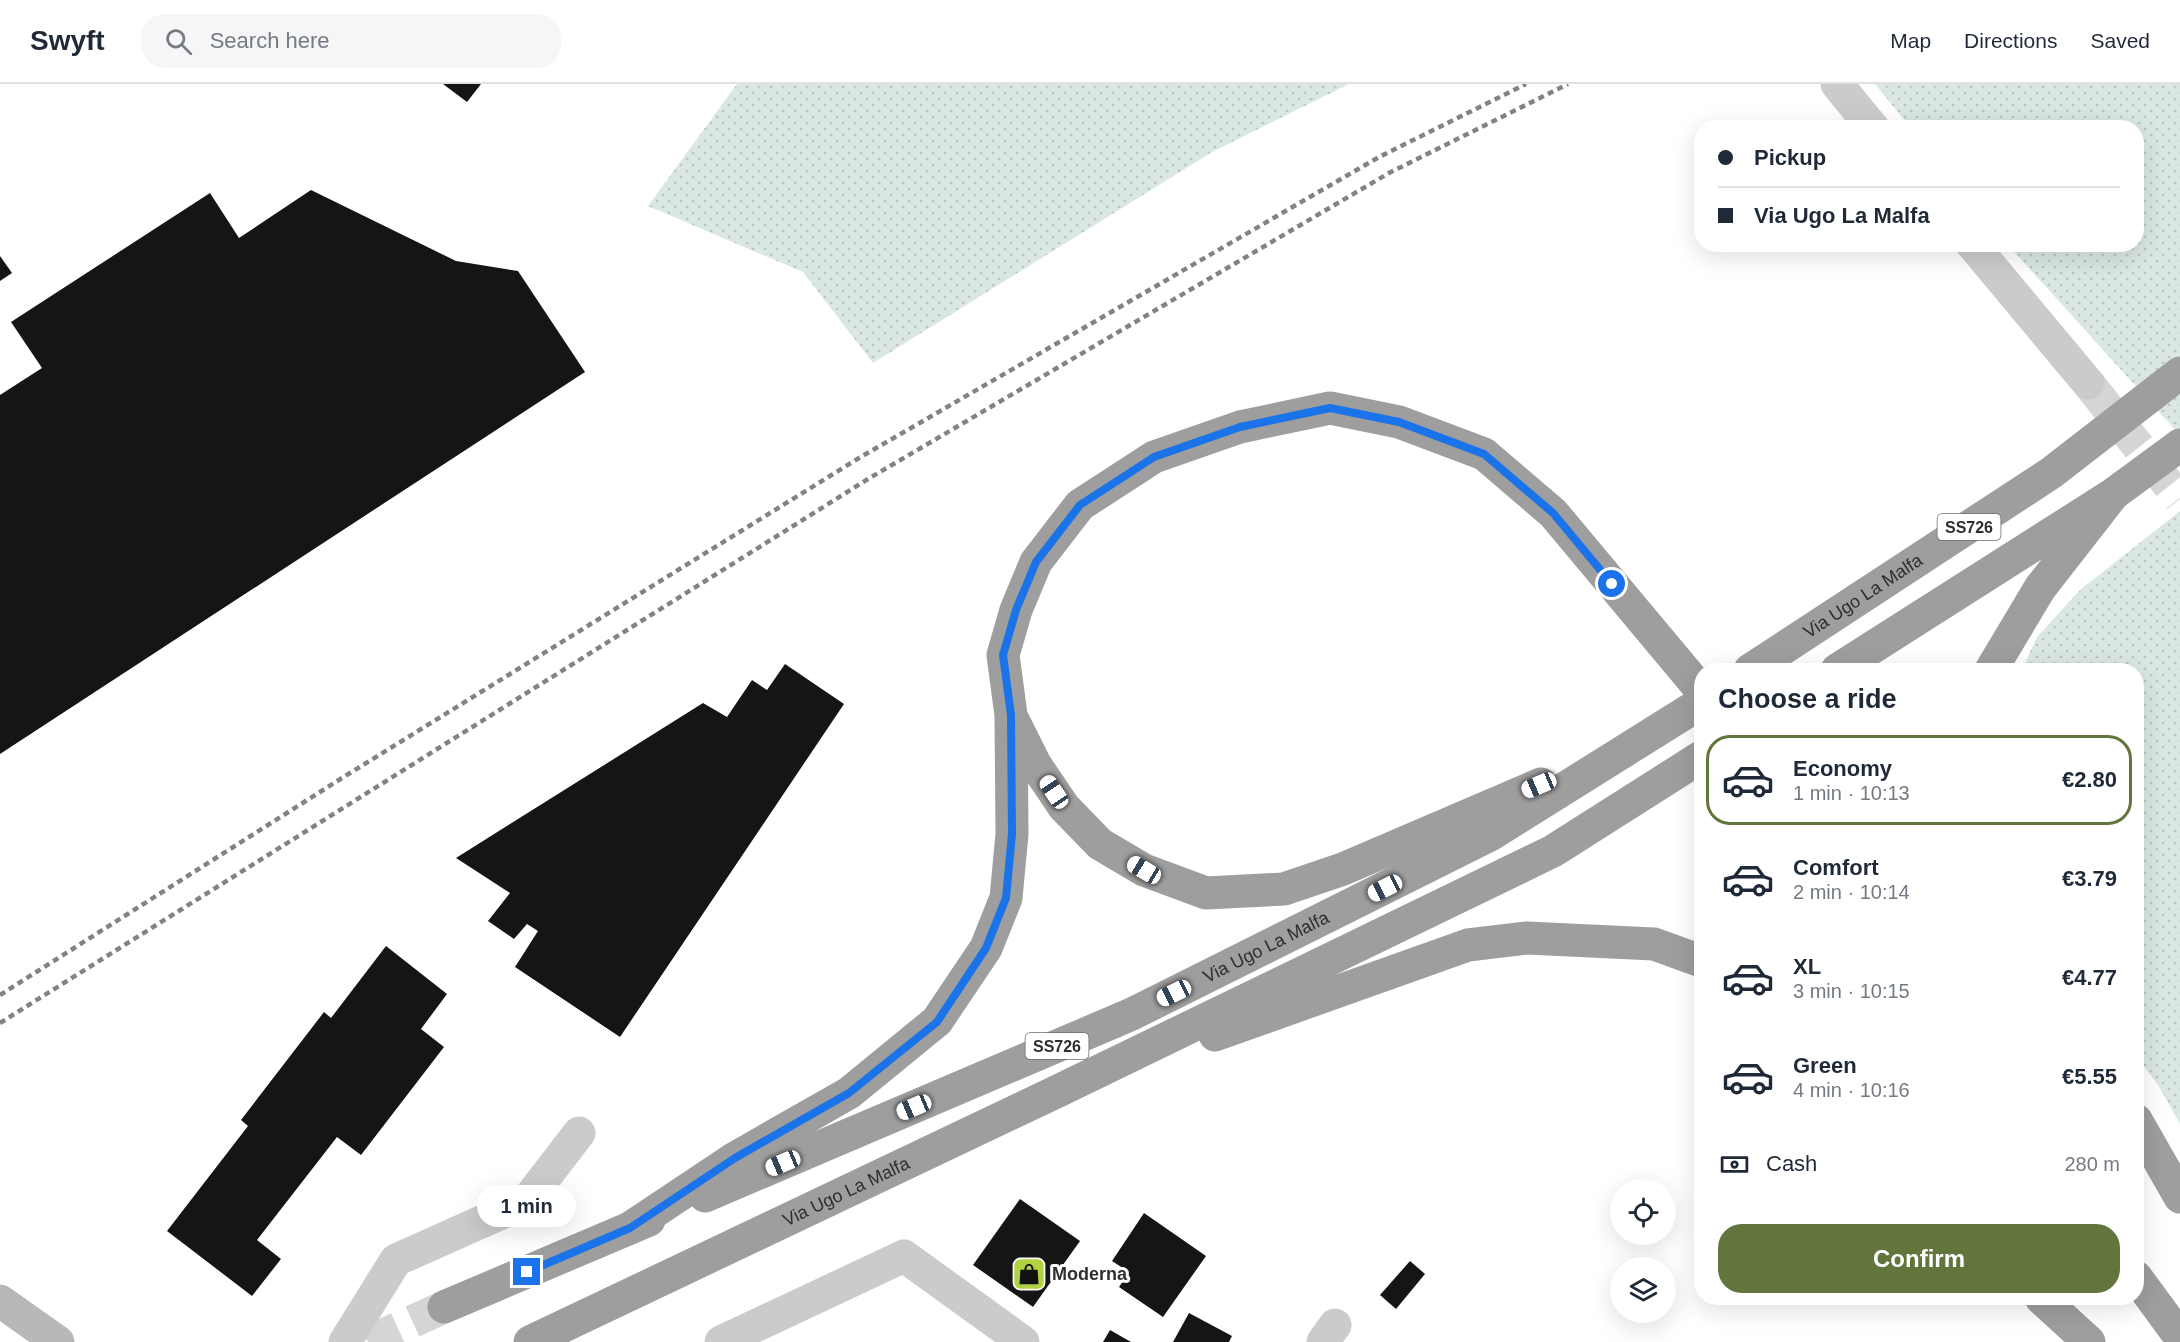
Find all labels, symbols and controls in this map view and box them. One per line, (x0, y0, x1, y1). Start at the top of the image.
search box (141, 14, 561, 68)
text: Swyft (30, 25, 105, 56)
icon: search (162, 25, 195, 58)
text: Search here (210, 28, 330, 53)
text: Map (1890, 29, 1931, 52)
text: Directions (1964, 29, 2057, 52)
text: Saved (2090, 29, 2150, 52)
text: Pickup (1754, 145, 1826, 170)
text: Via Ugo La Malfa (1754, 203, 1930, 228)
road number: SS726 (1938, 514, 2000, 540)
street label: Via Ugo La Malfa (1800, 549, 1927, 642)
route start (1598, 570, 1625, 597)
text: Choose a ride (1718, 684, 1897, 714)
icon: car (1721, 753, 1775, 807)
text: Economy (1793, 756, 1892, 781)
text: €2.80 (2062, 767, 2117, 792)
car (1519, 770, 1559, 800)
car (1036, 772, 1072, 812)
text: 1 min · 10:13 (1793, 782, 1910, 804)
icon: car (1721, 852, 1775, 906)
car (1124, 853, 1164, 887)
text: Comfort (1793, 855, 1879, 880)
text: €3.79 (2062, 866, 2117, 891)
car (1365, 872, 1405, 904)
text: 2 min · 10:14 (1793, 881, 1910, 903)
street label: Via Ugo La Malfa (1200, 907, 1333, 987)
icon: car (1721, 951, 1775, 1005)
text: XL (1793, 954, 1821, 979)
text: €4.77 (2062, 965, 2117, 990)
car (1154, 977, 1194, 1009)
text: 3 min · 10:15 (1793, 980, 1910, 1002)
road number: SS726 (1026, 1033, 1088, 1059)
icon: car (1721, 1050, 1775, 1104)
text: Green (1793, 1053, 1857, 1078)
text: €5.55 (2062, 1064, 2117, 1089)
text: 4 min · 10:16 (1793, 1079, 1910, 1101)
car (894, 1092, 934, 1122)
car (763, 1148, 803, 1178)
icon: cash (1718, 1148, 1751, 1181)
text: Cash (1766, 1151, 1817, 1176)
street label: Via Ugo La Malfa (780, 1153, 914, 1230)
text: 280 m (2064, 1153, 2120, 1175)
map controls (1610, 1179, 1676, 1323)
button: locate (1610, 1179, 1676, 1245)
callout: 1 min (478, 1185, 576, 1227)
text: 1 min (500, 1195, 553, 1217)
button: Confirm (1718, 1224, 2120, 1293)
shop icon: Moderna (1011, 1256, 1047, 1292)
button: layers (1610, 1257, 1676, 1323)
route end (513, 1258, 540, 1285)
place label: Moderna (1052, 1264, 1128, 1284)

